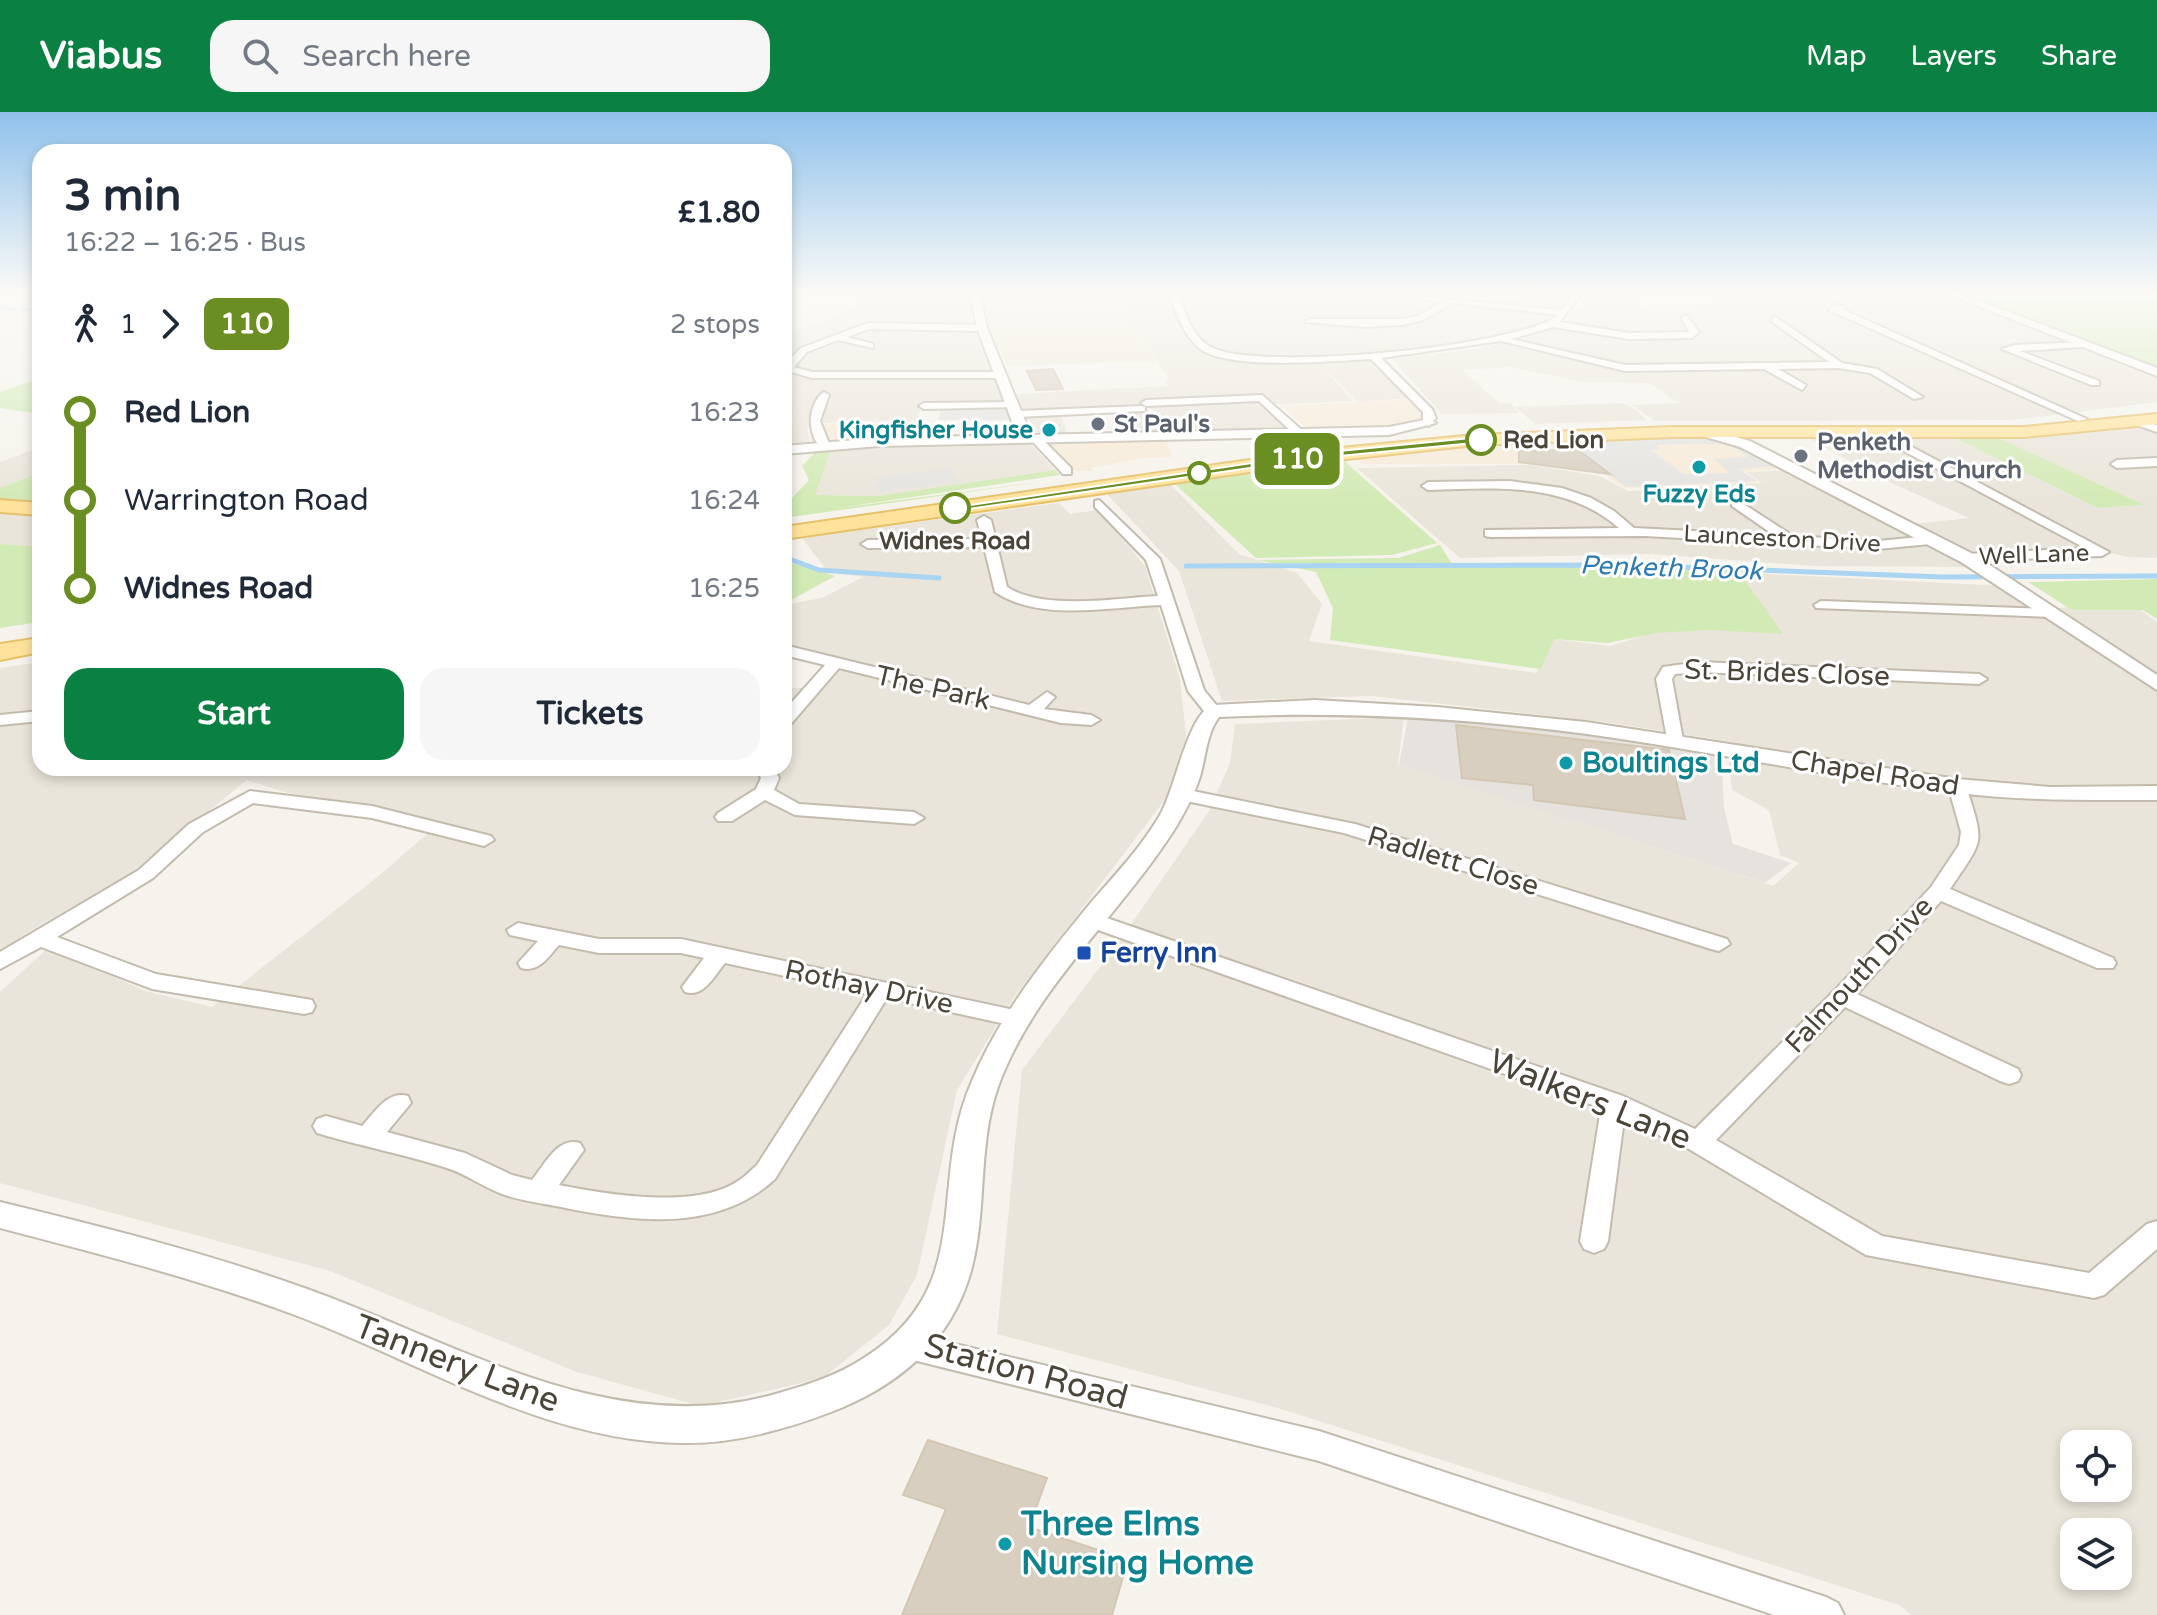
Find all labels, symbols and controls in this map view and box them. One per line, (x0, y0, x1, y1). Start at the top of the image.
search box (210, 20, 770, 92)
text: Viabus (40, 33, 162, 79)
icon: search (238, 34, 282, 78)
text: Search here (302, 38, 471, 75)
text: Map (1806, 39, 1867, 73)
text: Layers (1911, 39, 1997, 73)
text: Share (2041, 39, 2117, 73)
text: 3 min (64, 170, 181, 223)
text: £1.80 (678, 194, 760, 231)
text: 16:22 – 16:25 · Bus (64, 227, 306, 258)
icon: walk (64, 302, 108, 346)
icon: forward (148, 302, 192, 346)
text: 110 (220, 307, 273, 341)
text: 1 (120, 309, 136, 340)
text: 2 stops (670, 309, 760, 340)
text: Red Lion (124, 394, 250, 431)
text: 16:23 (688, 397, 760, 428)
place label: St Paul's (1114, 410, 1210, 439)
marker: St Paul's (1089, 415, 1107, 433)
place label: Kingfisher House (839, 416, 1033, 445)
marker: Kingfisher House (1040, 421, 1058, 439)
marker: Red Lion (1466, 425, 1496, 455)
place label: Red Lion (1503, 426, 1604, 455)
place label: Penketh Methodist Church (1817, 428, 2022, 485)
line badge: 110 (1251, 433, 1343, 485)
text: 110 (1271, 442, 1323, 476)
marker: Penketh Methodist Church (1792, 447, 1810, 465)
marker: Fuzzy Eds (1690, 458, 1708, 476)
unlabelled marker (1188, 462, 1210, 484)
place label: Fuzzy Eds (1642, 480, 1756, 509)
text: Warrington Road (124, 482, 369, 519)
text: 16:24 (688, 485, 760, 516)
marker: Widnes Road (940, 493, 970, 523)
street label: Launceston Drive (1683, 519, 1881, 559)
place label: Widnes Road (879, 527, 1031, 556)
street label: Well Lane (1978, 539, 2090, 571)
water label: Penketh Brook (1579, 549, 1764, 587)
text: Widnes Road (124, 570, 313, 607)
text: 16:25 (688, 573, 760, 604)
street label: St. Brides Close (1684, 652, 1890, 694)
street label: The Park (872, 658, 994, 718)
button: Start (64, 668, 404, 760)
button: Tickets (420, 668, 760, 760)
street label: Chapel Road (1788, 743, 1962, 803)
place label: Boultings Ltd (1582, 746, 1760, 780)
marker: Boultings Ltd (1557, 754, 1575, 772)
street label: Radlett Close (1363, 819, 1543, 903)
street label: Falmouth Drive (1778, 890, 1940, 1060)
place label: Ferry Inn (1100, 936, 1217, 970)
marker: Ferry Inn (1075, 944, 1093, 962)
street label: Rothay Drive (782, 953, 956, 1021)
street label: Walkers Lane (1483, 1041, 1697, 1159)
street label: Tannery Lane (349, 1306, 565, 1422)
street label: Station Road (920, 1325, 1132, 1419)
map controls (2060, 1430, 2132, 1590)
button: locate (2060, 1430, 2132, 1502)
place label: Three Elms Nursing Home (1020, 1504, 1254, 1584)
button: layers (2060, 1518, 2132, 1590)
marker: Three Elms Nursing Home (996, 1535, 1014, 1553)

